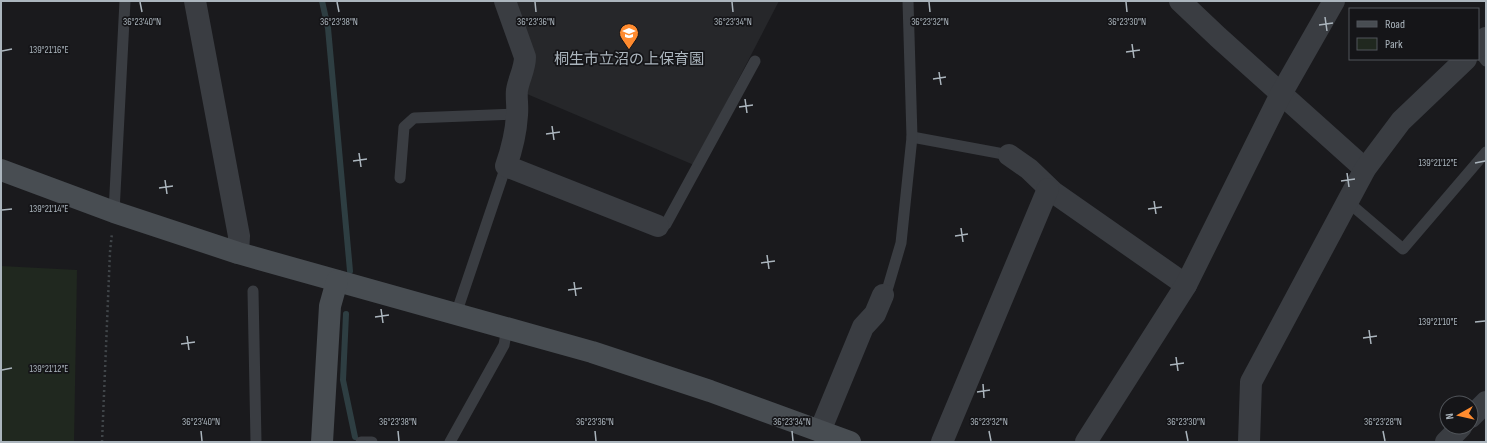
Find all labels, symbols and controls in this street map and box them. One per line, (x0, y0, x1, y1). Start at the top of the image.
legend (1349, 8, 1479, 60)
text: 36°23'40"N (123, 16, 161, 28)
text: 36°23'38"N (320, 16, 358, 28)
text: 36°23'36"N (517, 16, 555, 28)
text: 36°23'34"N (714, 16, 752, 28)
text: 36°23'32"N (911, 16, 949, 28)
text: 36°23'30"N (1108, 16, 1146, 28)
text: Road (1385, 17, 1405, 32)
school or university icon: 桐生市立沼の上保育園 (618, 22, 640, 50)
text: Park (1385, 37, 1403, 52)
text: 139°21'16"E (29, 44, 69, 56)
place label: 桐生市立沼の上保育園 (554, 50, 704, 69)
text: 139°21'12"E (1419, 157, 1457, 169)
text: 139°21'14"E (30, 203, 68, 215)
text: 139°21'10"E (1418, 316, 1458, 328)
text: 139°21'12"E (30, 363, 68, 375)
north arrow (1439, 395, 1479, 435)
text: N (1443, 412, 1456, 420)
text: 36°23'40"N (182, 416, 220, 428)
text: 36°23'38"N (379, 416, 417, 428)
text: 36°23'36"N (576, 416, 614, 428)
text: 36°23'34"N (773, 416, 811, 428)
text: 36°23'32"N (970, 416, 1008, 428)
text: 36°23'30"N (1167, 416, 1205, 428)
text: 36°23'28"N (1364, 416, 1402, 428)

